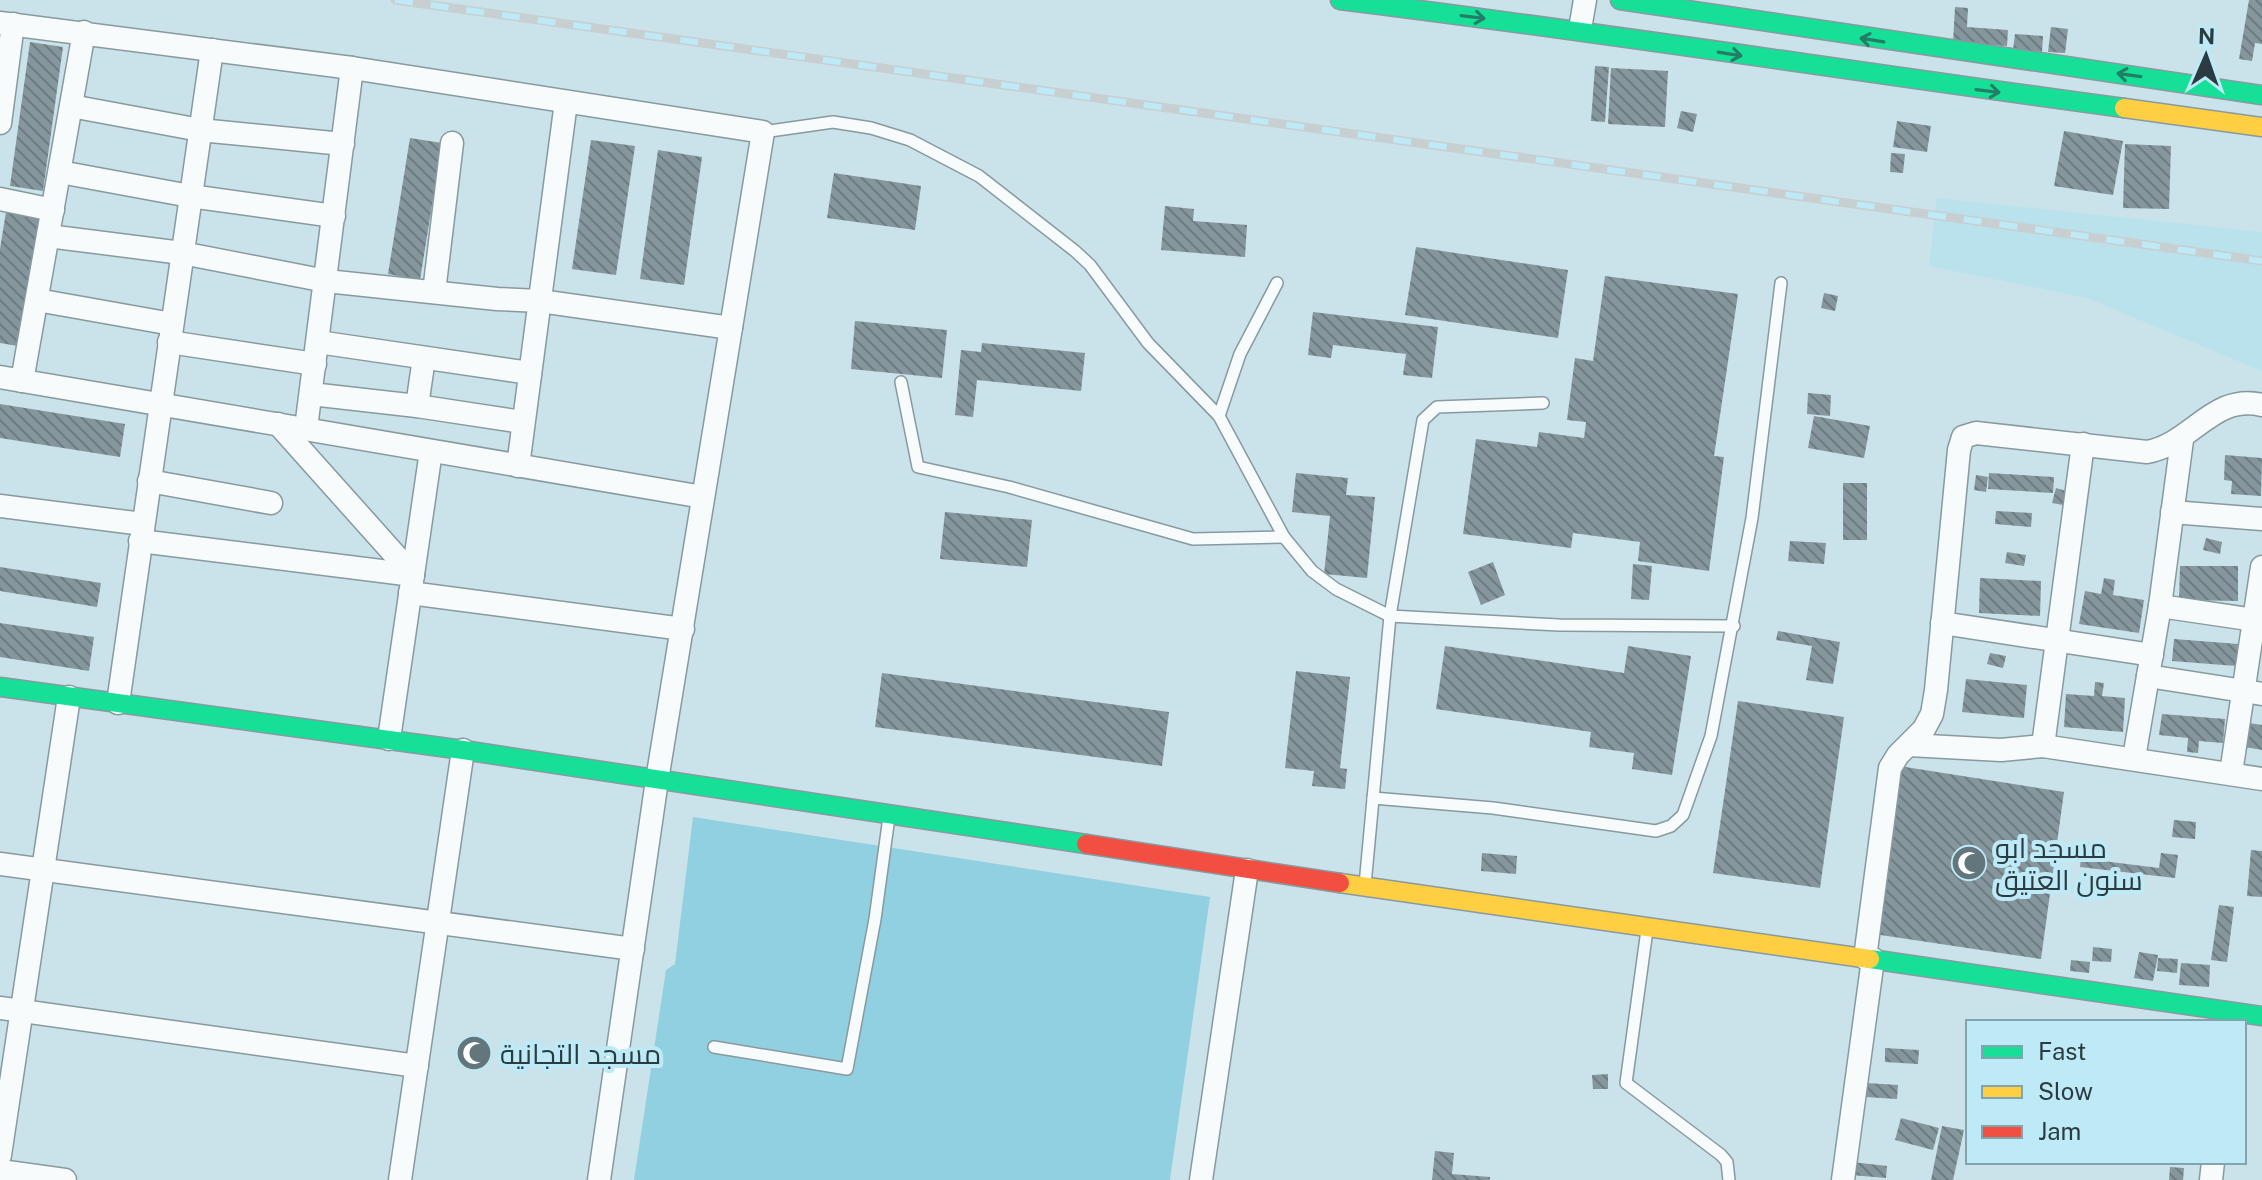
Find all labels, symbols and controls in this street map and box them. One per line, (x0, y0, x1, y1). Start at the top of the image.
one-way arrow (1459, 9, 1486, 24)
north arrow (2166, 16, 2246, 96)
text: N (2198, 23, 2216, 49)
one-way arrow (1860, 32, 1885, 47)
one-way arrow (1717, 47, 1742, 62)
one-way arrow (2117, 67, 2143, 82)
one-way arrow (1974, 84, 2000, 99)
place label: مسجد ابو سنون العتيق (1995, 831, 2143, 897)
mosque icon: مسجد ابو سنون العتيق (1950, 844, 1988, 882)
legend (1966, 1020, 2246, 1164)
mosque icon: مسجد التجانية (455, 1034, 493, 1072)
place label: مسجد التجانية (500, 1037, 661, 1070)
text: Fast (2038, 1037, 2086, 1065)
text: Slow (2038, 1077, 2093, 1105)
text: Jam (2038, 1117, 2081, 1145)

